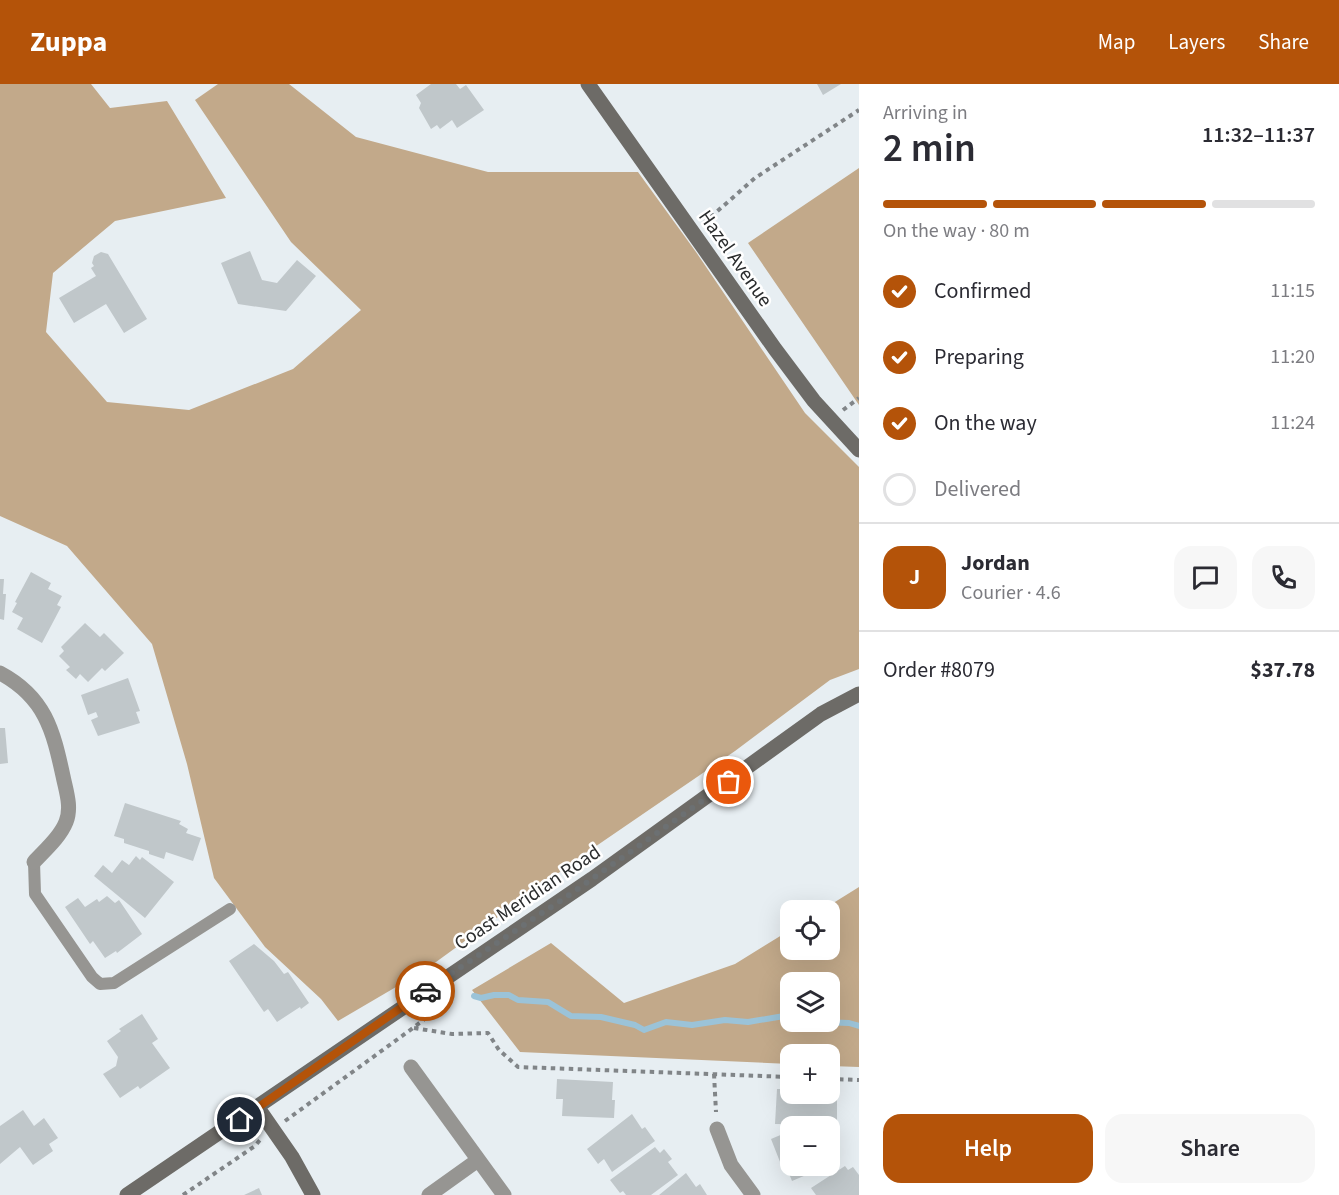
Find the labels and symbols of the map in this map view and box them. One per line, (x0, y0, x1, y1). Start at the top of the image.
street label: Hazel Avenue (692, 205, 779, 313)
pin (703, 756, 754, 807)
street label: Coast Meridian Road (449, 838, 606, 957)
courier (395, 961, 455, 1021)
pin (214, 1094, 265, 1145)

